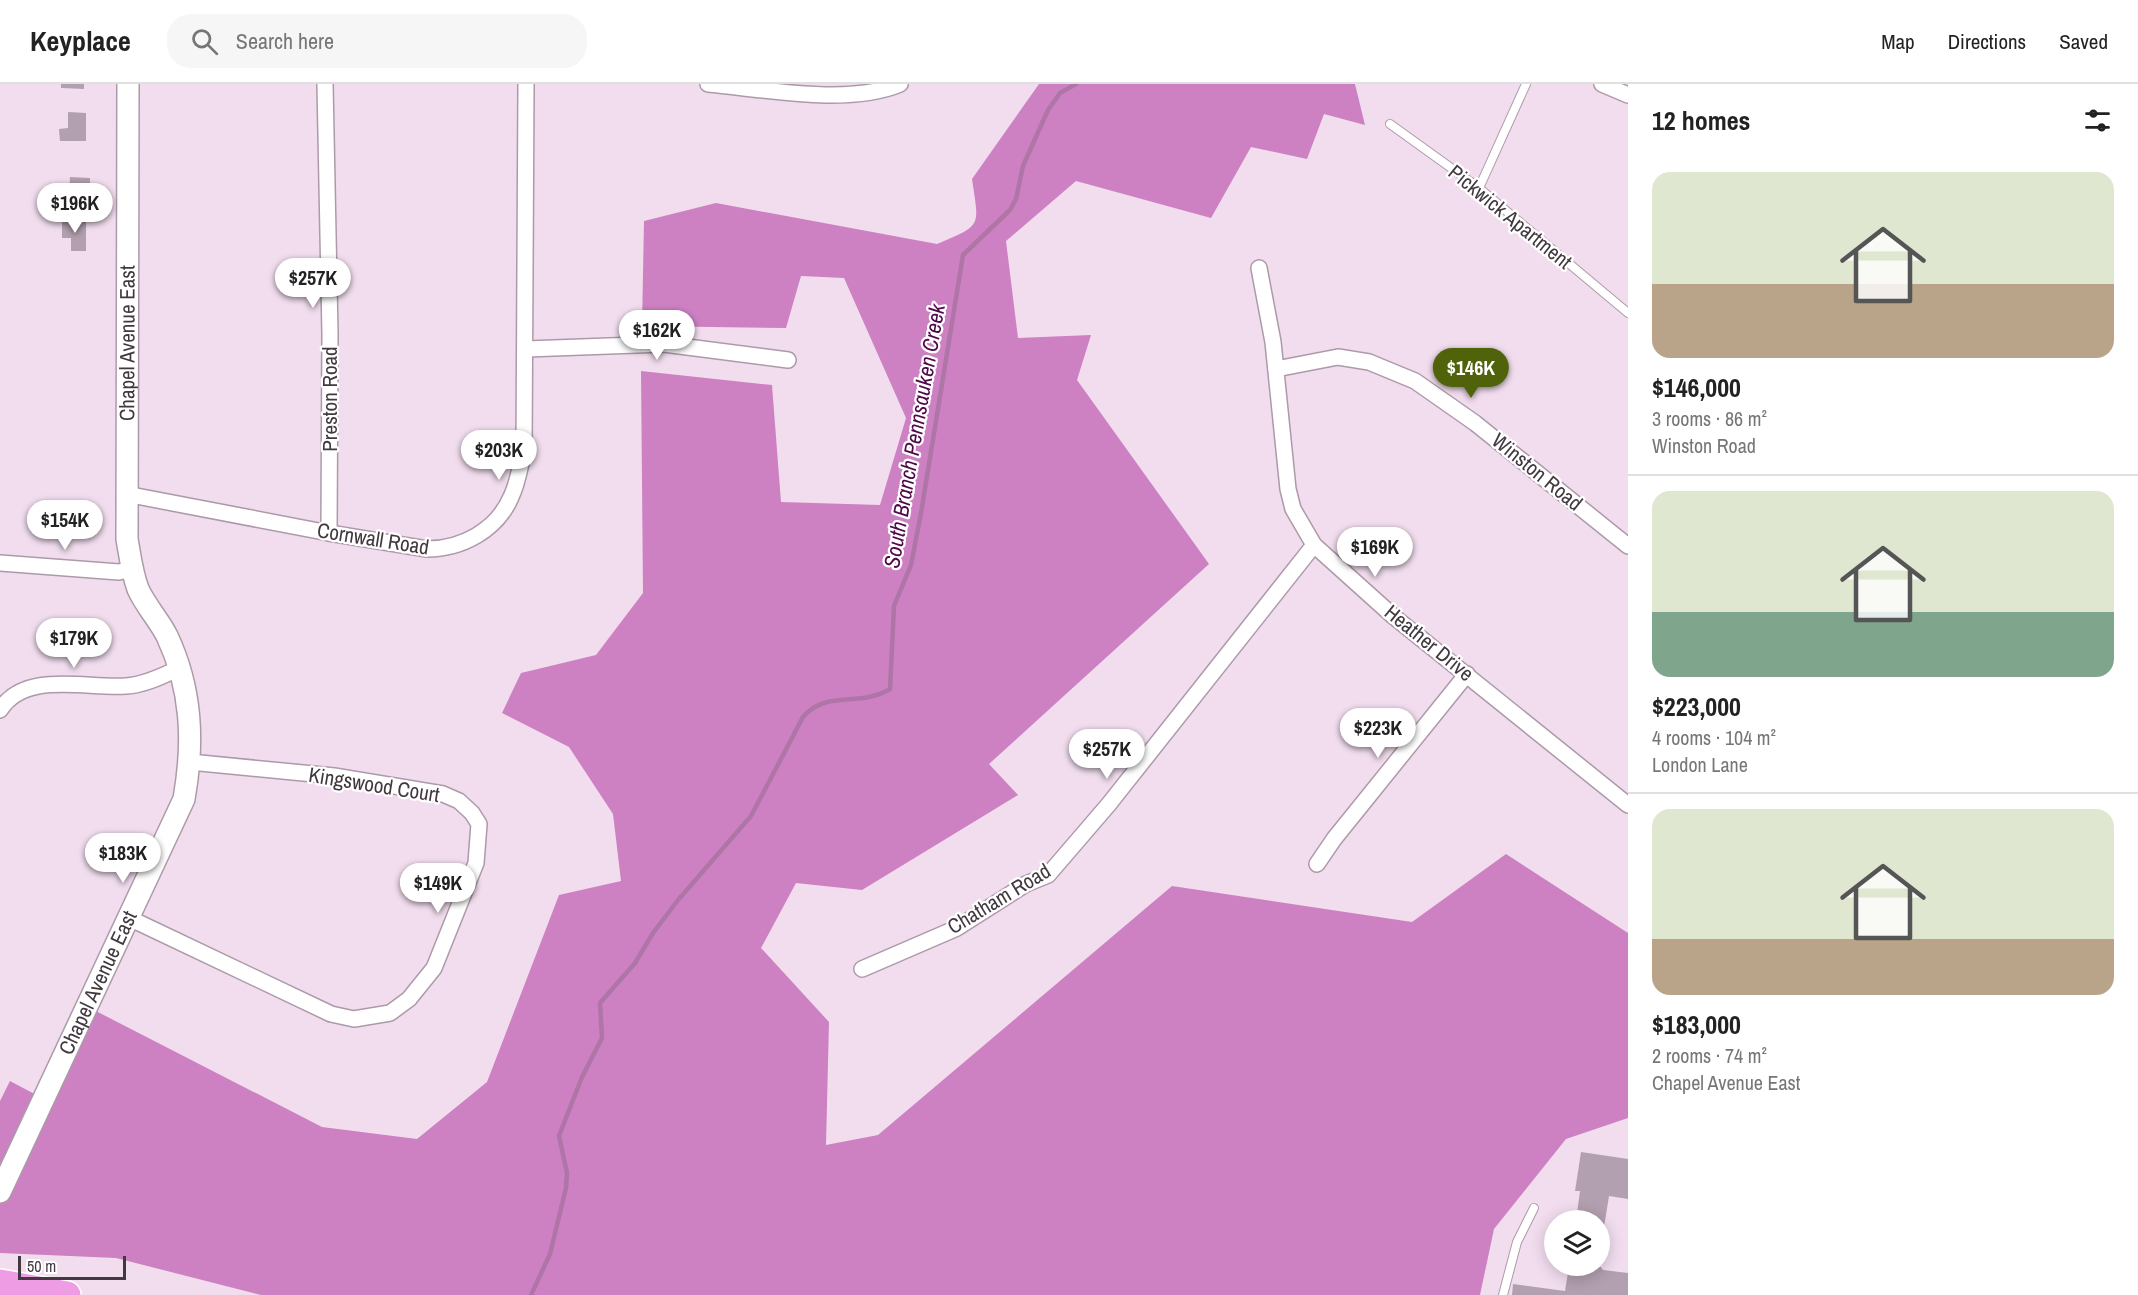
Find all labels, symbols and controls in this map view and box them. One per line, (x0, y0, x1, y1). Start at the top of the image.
search box (167, 14, 587, 68)
text: Keyplace (30, 22, 131, 60)
icon: search (188, 25, 221, 58)
text: Search here (236, 26, 334, 56)
text: Map (1881, 27, 1915, 56)
text: Directions (1948, 27, 2026, 56)
text: Saved (2059, 27, 2108, 56)
text: 12 homes (1652, 103, 1750, 138)
icon: filters (2081, 104, 2114, 137)
street label: Pickwick Apartment (1442, 158, 1578, 276)
pin: $196K (33, 183, 117, 234)
text: $196K (51, 189, 99, 216)
icon: home (1829, 211, 1937, 319)
pin: $257K (271, 258, 355, 309)
text: $257K (289, 264, 337, 291)
street label: Chapel Avenue East (112, 265, 142, 421)
water label: South Branch Pennsauken Creek (876, 301, 952, 570)
pin: $162K (615, 310, 699, 361)
text: $162K (633, 316, 681, 343)
street label: Preston Road (315, 346, 344, 452)
pin: $146K (1429, 348, 1513, 399)
text: $146K (1447, 354, 1495, 381)
text: $146,000 (1652, 370, 1741, 405)
text: 3 rooms · 86 m² (1652, 405, 1767, 432)
street label: Winston Road (1486, 426, 1589, 517)
pin: $203K (457, 430, 541, 481)
text: Winston Road (1652, 432, 1756, 459)
text: $203K (475, 436, 523, 463)
pin: $154K (23, 500, 107, 551)
text: $154K (41, 506, 89, 533)
street label: Cornwall Road (315, 515, 431, 562)
pin: $169K (1333, 527, 1417, 578)
icon: home (1829, 530, 1937, 638)
text: $169K (1351, 533, 1399, 560)
street label: Heather Drive (1379, 598, 1480, 688)
pin: $179K (32, 618, 116, 669)
text: $179K (50, 624, 98, 651)
text: $223,000 (1652, 689, 1741, 724)
pin: $223K (1336, 708, 1420, 759)
text: $223K (1354, 714, 1402, 741)
text: 4 rooms · 104 m² (1652, 724, 1776, 751)
pin: $257K (1065, 729, 1149, 780)
text: $257K (1083, 735, 1131, 762)
text: London Lane (1652, 751, 1748, 778)
street label: Kingswood Court (307, 760, 442, 809)
pin: $183K (81, 833, 165, 884)
text: $183K (99, 839, 147, 866)
icon: home (1829, 848, 1937, 956)
street label: Chatham Road (942, 856, 1056, 941)
pin: $149K (396, 863, 480, 914)
text: $149K (414, 869, 462, 896)
street label: Chapel Avenue East (51, 906, 144, 1059)
text: $183,000 (1652, 1007, 1741, 1042)
text: 2 rooms · 74 m² (1652, 1042, 1767, 1069)
text: Chapel Avenue East (1652, 1069, 1800, 1096)
map controls (1544, 1210, 1610, 1276)
button: layers (1544, 1210, 1610, 1276)
scale bar (18, 1253, 126, 1280)
text: 50 m (27, 1255, 56, 1277)

